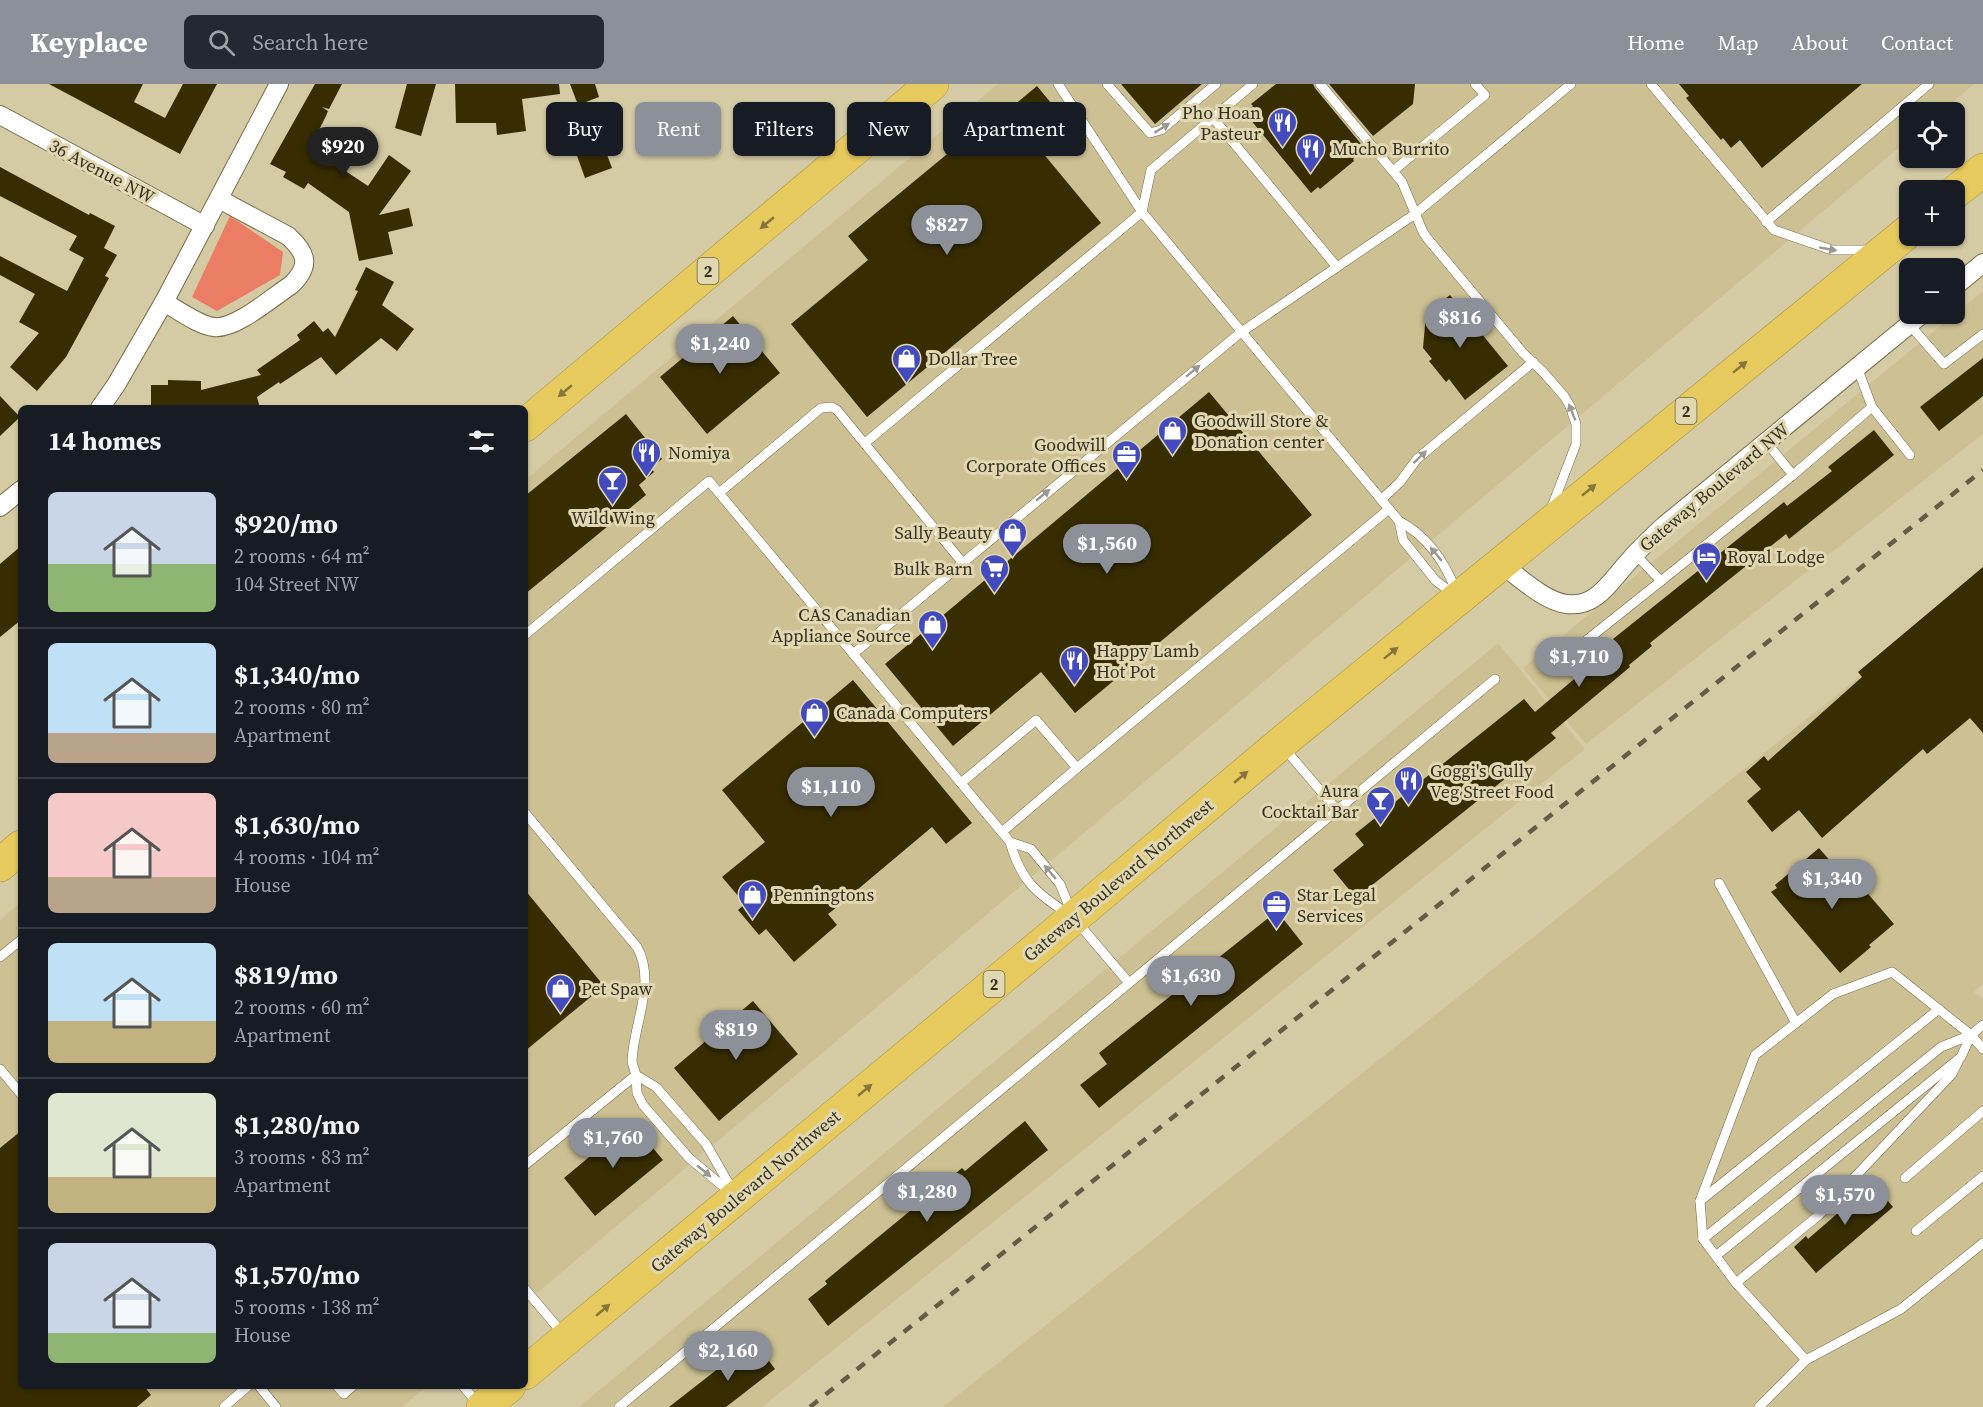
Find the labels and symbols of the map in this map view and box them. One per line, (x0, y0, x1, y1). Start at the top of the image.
place label: Pho Hoan Pasteur (1182, 100, 1261, 146)
restaurant icon: Pho Hoan Pasteur (1266, 106, 1298, 148)
one-way arrow (1154, 122, 1170, 133)
pin: $920 (307, 127, 379, 178)
restaurant icon: Mucho Burrito (1295, 132, 1327, 174)
street label: 36 Avenue NW (45, 133, 160, 210)
place label: Mucho Burrito (1332, 136, 1450, 161)
pin: $827 (911, 205, 983, 256)
one-way arrow (759, 216, 775, 229)
one-way arrow (1819, 244, 1838, 253)
road number: 2 (698, 258, 718, 284)
pin: $816 (1424, 298, 1496, 349)
pin: $1,240 (671, 324, 769, 375)
shop icon: Dollar Tree (891, 342, 923, 384)
place label: Dollar Tree (928, 346, 1018, 371)
one-way arrow (1733, 361, 1748, 374)
one-way arrow (1186, 366, 1201, 378)
one-way arrow (558, 384, 573, 397)
road number: 2 (1676, 398, 1696, 424)
one-way arrow (1567, 402, 1577, 420)
place label: Goodwill Store & Donation center (1194, 408, 1329, 454)
shop icon: Goodwill Store & Donation center (1157, 414, 1189, 456)
street label: Gateway Boulevard NW (1634, 416, 1795, 557)
place label: Goodwill Corporate Offices (966, 432, 1106, 478)
restaurant icon: Nomiya (631, 436, 663, 478)
office icon: Goodwill Corporate Offices (1111, 438, 1143, 480)
place label: Nomiya (668, 440, 731, 465)
one-way arrow (1412, 451, 1427, 464)
bar icon: Wild Wing (597, 464, 629, 506)
one-way arrow (1581, 484, 1596, 497)
one-way arrow (1035, 489, 1050, 502)
place label: Wild Wing (571, 505, 655, 530)
shop icon: Sally Beauty (997, 516, 1029, 558)
place label: Sally Beauty (895, 520, 993, 545)
pin: $1,560 (1058, 524, 1156, 575)
hotel icon: Royal Lodge (1690, 540, 1722, 582)
place label: Royal Lodge (1727, 544, 1825, 569)
one-way arrow (1430, 547, 1443, 562)
supermarket icon: Bulk Barn (978, 552, 1010, 594)
place label: Bulk Barn (893, 556, 973, 581)
place label: CAS Canadian Appliance Source (771, 602, 911, 648)
shop icon: CAS Canadian Appliance Source (916, 608, 948, 650)
pin: $1,710 (1530, 637, 1628, 688)
place label: Happy Lamb Hot Pot (1096, 638, 1199, 684)
restaurant icon: Happy Lamb Hot Pot (1059, 644, 1091, 686)
one-way arrow (1383, 647, 1398, 660)
shop icon: Canada Computers (799, 696, 831, 738)
place label: Canada Computers (836, 700, 988, 725)
place label: Goggi's Gully Veg Street Food (1430, 758, 1554, 804)
restaurant icon: Goggi's Gully Veg Street Food (1393, 764, 1425, 806)
pin: $1,110 (782, 767, 880, 818)
one-way arrow (1233, 771, 1248, 784)
place label: Aura Cocktail Bar (1261, 778, 1360, 824)
bar icon: Aura Cocktail Bar (1364, 784, 1396, 826)
street label: Gateway Boulevard Northwest (1018, 793, 1218, 967)
pin: $1,340 (1783, 859, 1881, 910)
one-way arrow (1044, 864, 1057, 880)
shop icon: Penningtons (736, 878, 768, 920)
place label: Penningtons (773, 882, 874, 907)
place label: Star Legal Services (1297, 882, 1376, 928)
office icon: Star Legal Services (1260, 888, 1292, 930)
pin: $1,630 (1142, 956, 1240, 1007)
road number: 2 (984, 971, 1004, 997)
shop icon: Pet Spaw (544, 972, 576, 1014)
place label: Pet Spaw (581, 976, 653, 1001)
pin: $819 (700, 1010, 772, 1061)
one-way arrow (857, 1084, 872, 1097)
street label: Gateway Boulevard Northwest (645, 1104, 845, 1278)
pin: $1,760 (564, 1118, 662, 1169)
one-way arrow (696, 1164, 712, 1177)
pin: $1,280 (878, 1172, 976, 1223)
pin: $1,570 (1796, 1175, 1894, 1226)
one-way arrow (595, 1303, 611, 1316)
pin: $2,160 (679, 1331, 777, 1382)

